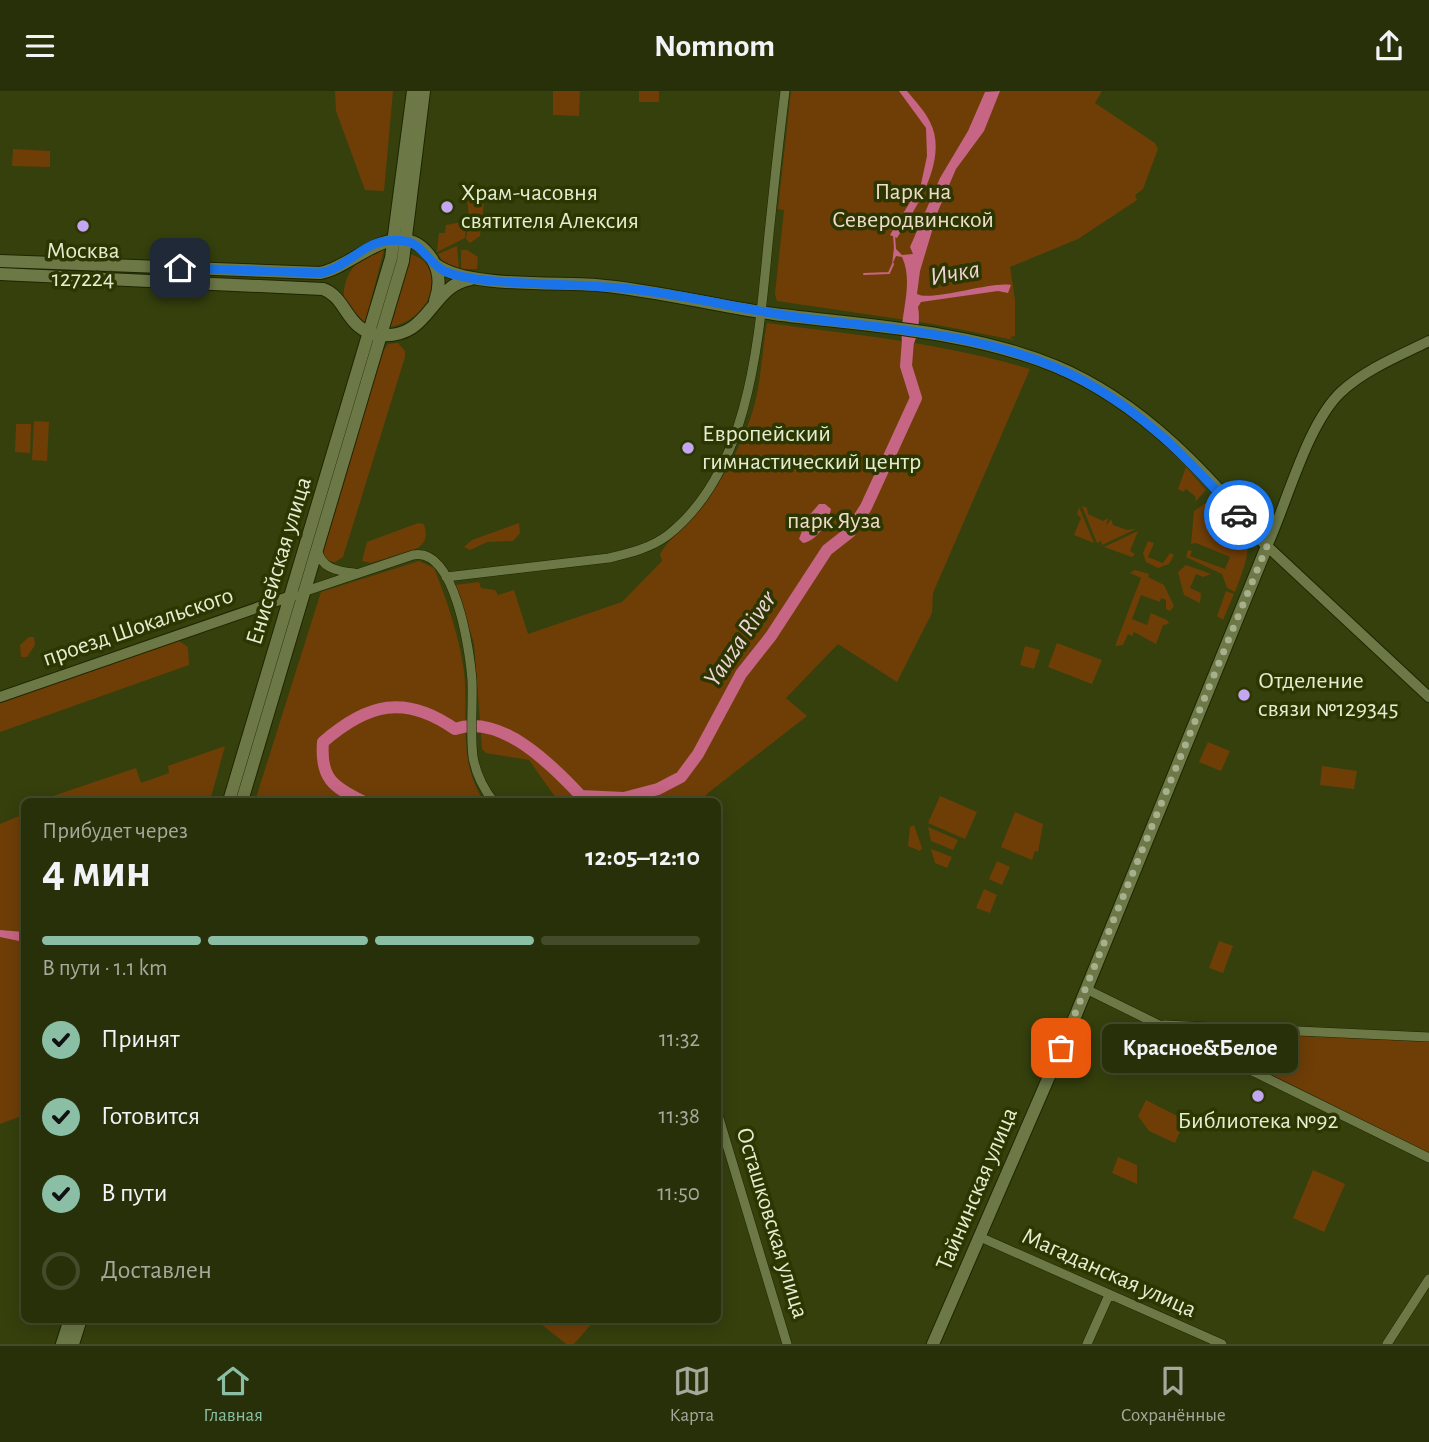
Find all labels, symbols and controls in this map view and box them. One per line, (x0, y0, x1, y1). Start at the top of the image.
icon: menu (21, 27, 59, 65)
icon: share (1370, 27, 1408, 65)
text: Nomnom (654, 30, 775, 62)
park label: Парк на Северодвинской (832, 180, 994, 232)
place label: Храм-часовня святителя Алексия (461, 181, 639, 233)
marker: Храм-часовня святителя Алексия (439, 199, 455, 215)
marker: Москва 127224 (75, 218, 91, 234)
pin (150, 238, 210, 298)
place label: Москва 127224 (46, 239, 120, 291)
icon: home (161, 249, 199, 287)
water label: Ичка (928, 256, 982, 290)
place label: Европейский гимнастический центр (702, 422, 921, 474)
marker: Европейский гимнастический центр (680, 440, 696, 456)
street label: Енисейская улица (242, 474, 316, 648)
courier (1204, 480, 1274, 550)
icon: car (1220, 496, 1258, 534)
park label: парк Яуза (787, 509, 881, 533)
street label: проезд Шокальского (40, 583, 236, 671)
water label: Yauza River (699, 585, 782, 691)
place label: Отделение связи №129345 (1258, 669, 1398, 721)
marker: Отделение связи №129345 (1236, 687, 1252, 703)
text: Прибудет через (42, 820, 188, 843)
text: 12:05–12:10 (585, 844, 700, 870)
text: 4 мин (42, 849, 151, 895)
text: В пути · 1.1 km (42, 957, 167, 980)
pin (1031, 1018, 1091, 1078)
icon: check (42, 1021, 80, 1059)
callout: Красное&Белое (1103, 1023, 1299, 1073)
text: Принят (101, 1026, 180, 1052)
text: 11:32 (659, 1028, 700, 1051)
icon: bag (1042, 1029, 1080, 1067)
text: Красное&Белое (1122, 1037, 1278, 1060)
marker: Библиотека №92 (1250, 1088, 1266, 1104)
icon: check (42, 1098, 80, 1136)
text: Готовится (101, 1103, 200, 1129)
street label: Тайнинская улица (932, 1104, 1022, 1274)
text: 11:38 (659, 1105, 700, 1128)
place label: Библиотека №92 (1178, 1109, 1338, 1133)
street label: Осташковская улица (732, 1125, 812, 1321)
icon: check (42, 1175, 80, 1213)
text: В пути (101, 1180, 167, 1206)
text: 11:50 (657, 1182, 700, 1205)
street label: Магаданская улица (1018, 1224, 1200, 1322)
text: Доставлен (101, 1257, 212, 1283)
tab: Главная (203, 1362, 263, 1427)
tab: Карта (670, 1362, 714, 1427)
tab: Сохранённые (1121, 1362, 1226, 1427)

